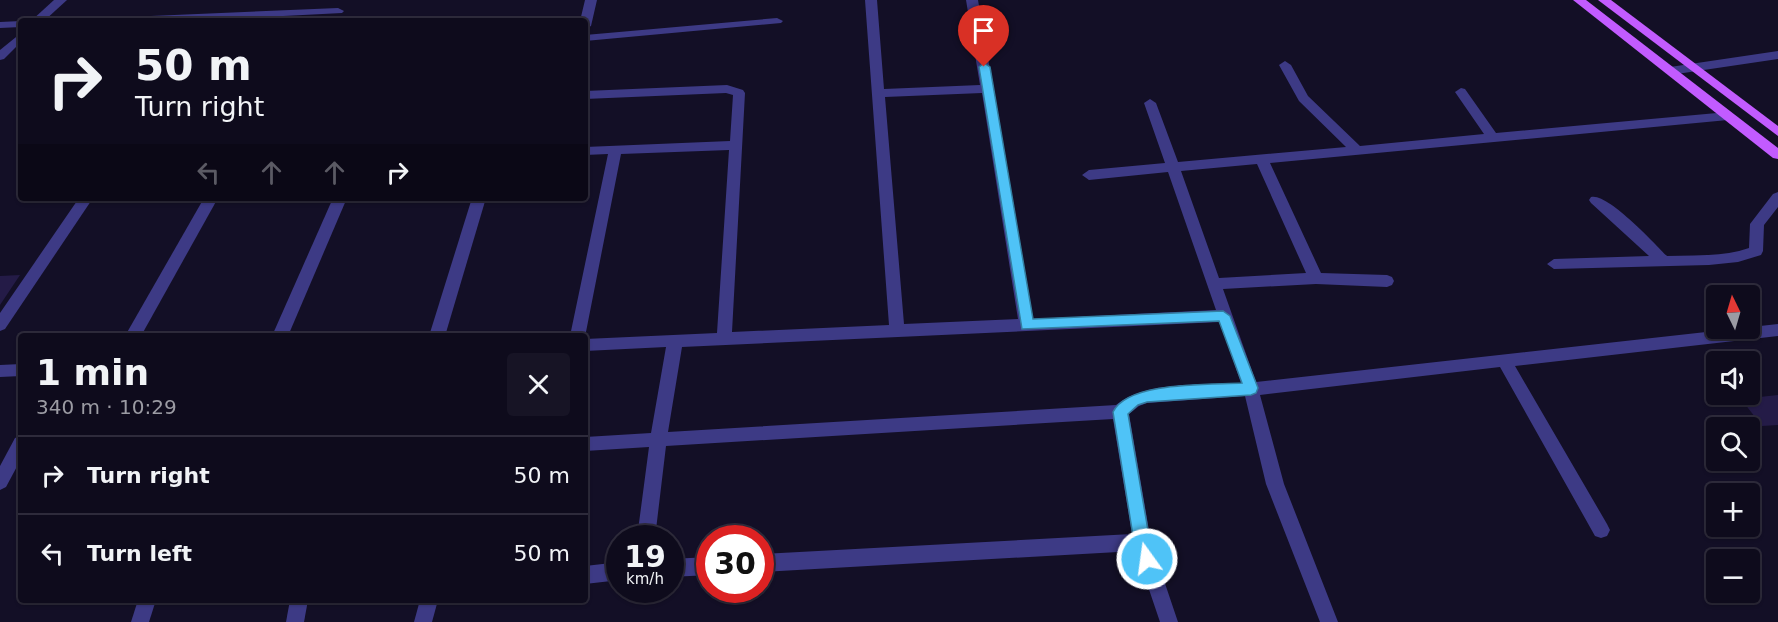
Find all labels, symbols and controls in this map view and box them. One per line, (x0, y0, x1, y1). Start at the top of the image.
pin (958, 5, 1009, 67)
icon: arrive (967, 14, 1000, 47)
text: 50 m (135, 41, 252, 90)
icon: right (36, 42, 114, 120)
text: Turn right (135, 91, 264, 122)
icon: left (192, 156, 225, 189)
icon: ahead (255, 156, 288, 189)
icon: ahead (318, 156, 351, 189)
icon: right (381, 156, 414, 189)
north arrow (1706, 285, 1760, 339)
map controls (1706, 285, 1760, 603)
button: sound (1706, 351, 1760, 405)
text: 1 min (36, 352, 149, 393)
button: close (507, 353, 570, 416)
text: 340 m · 10:29 (36, 395, 177, 419)
button: search (1706, 417, 1760, 471)
icon: right (36, 459, 69, 492)
text: Turn right (87, 463, 210, 488)
text: 50 m (514, 463, 570, 488)
button: + (1706, 483, 1760, 537)
speed limit sign: 30 (696, 525, 774, 603)
position arrow (1115, 527, 1179, 591)
icon: left (36, 537, 69, 570)
text: 19 (624, 539, 666, 574)
text: Turn left (87, 541, 192, 566)
text: 50 m (514, 541, 570, 566)
button: − (1706, 549, 1760, 603)
text: km/h (626, 570, 664, 588)

